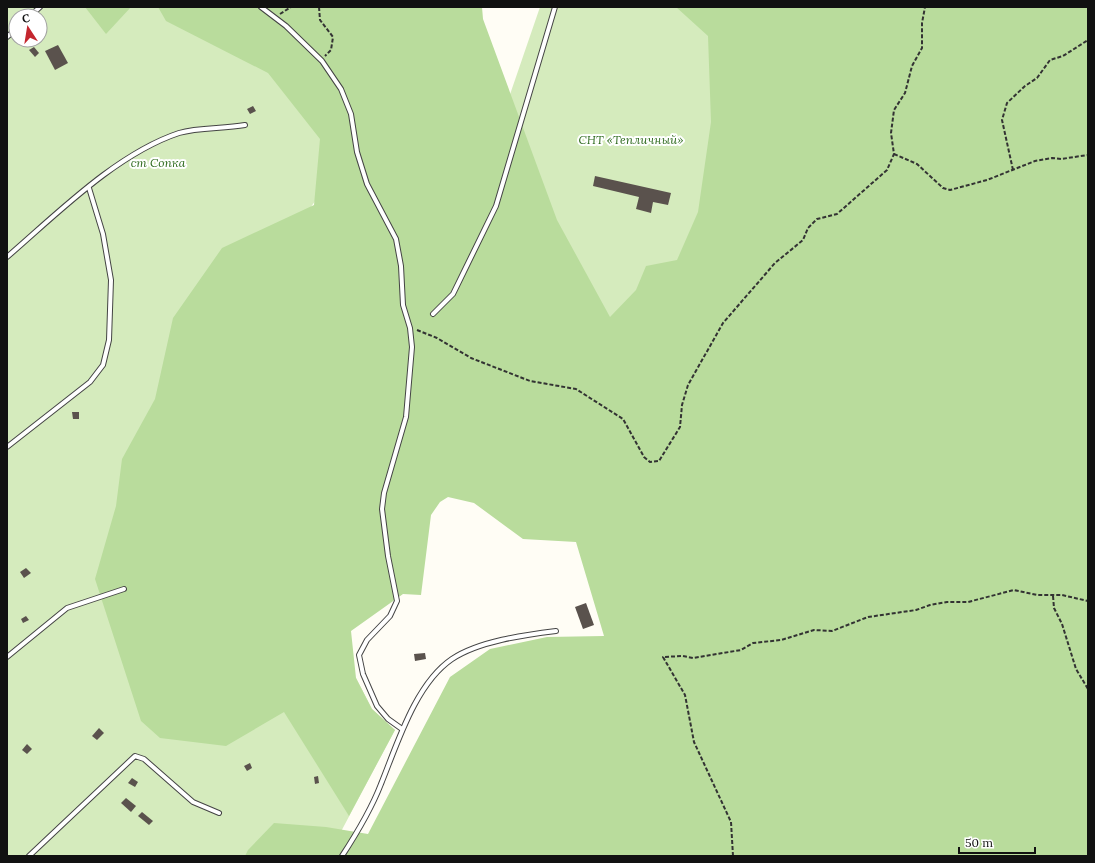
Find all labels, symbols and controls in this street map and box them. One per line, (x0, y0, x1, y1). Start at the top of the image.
north arrow (8, 8, 48, 48)
text: С (21, 10, 31, 26)
park label: СНТ «Тепличный» (579, 132, 683, 147)
park label: ст Сопка (131, 155, 186, 170)
scale bar (959, 829, 1035, 855)
text: 50 m (965, 835, 993, 850)

